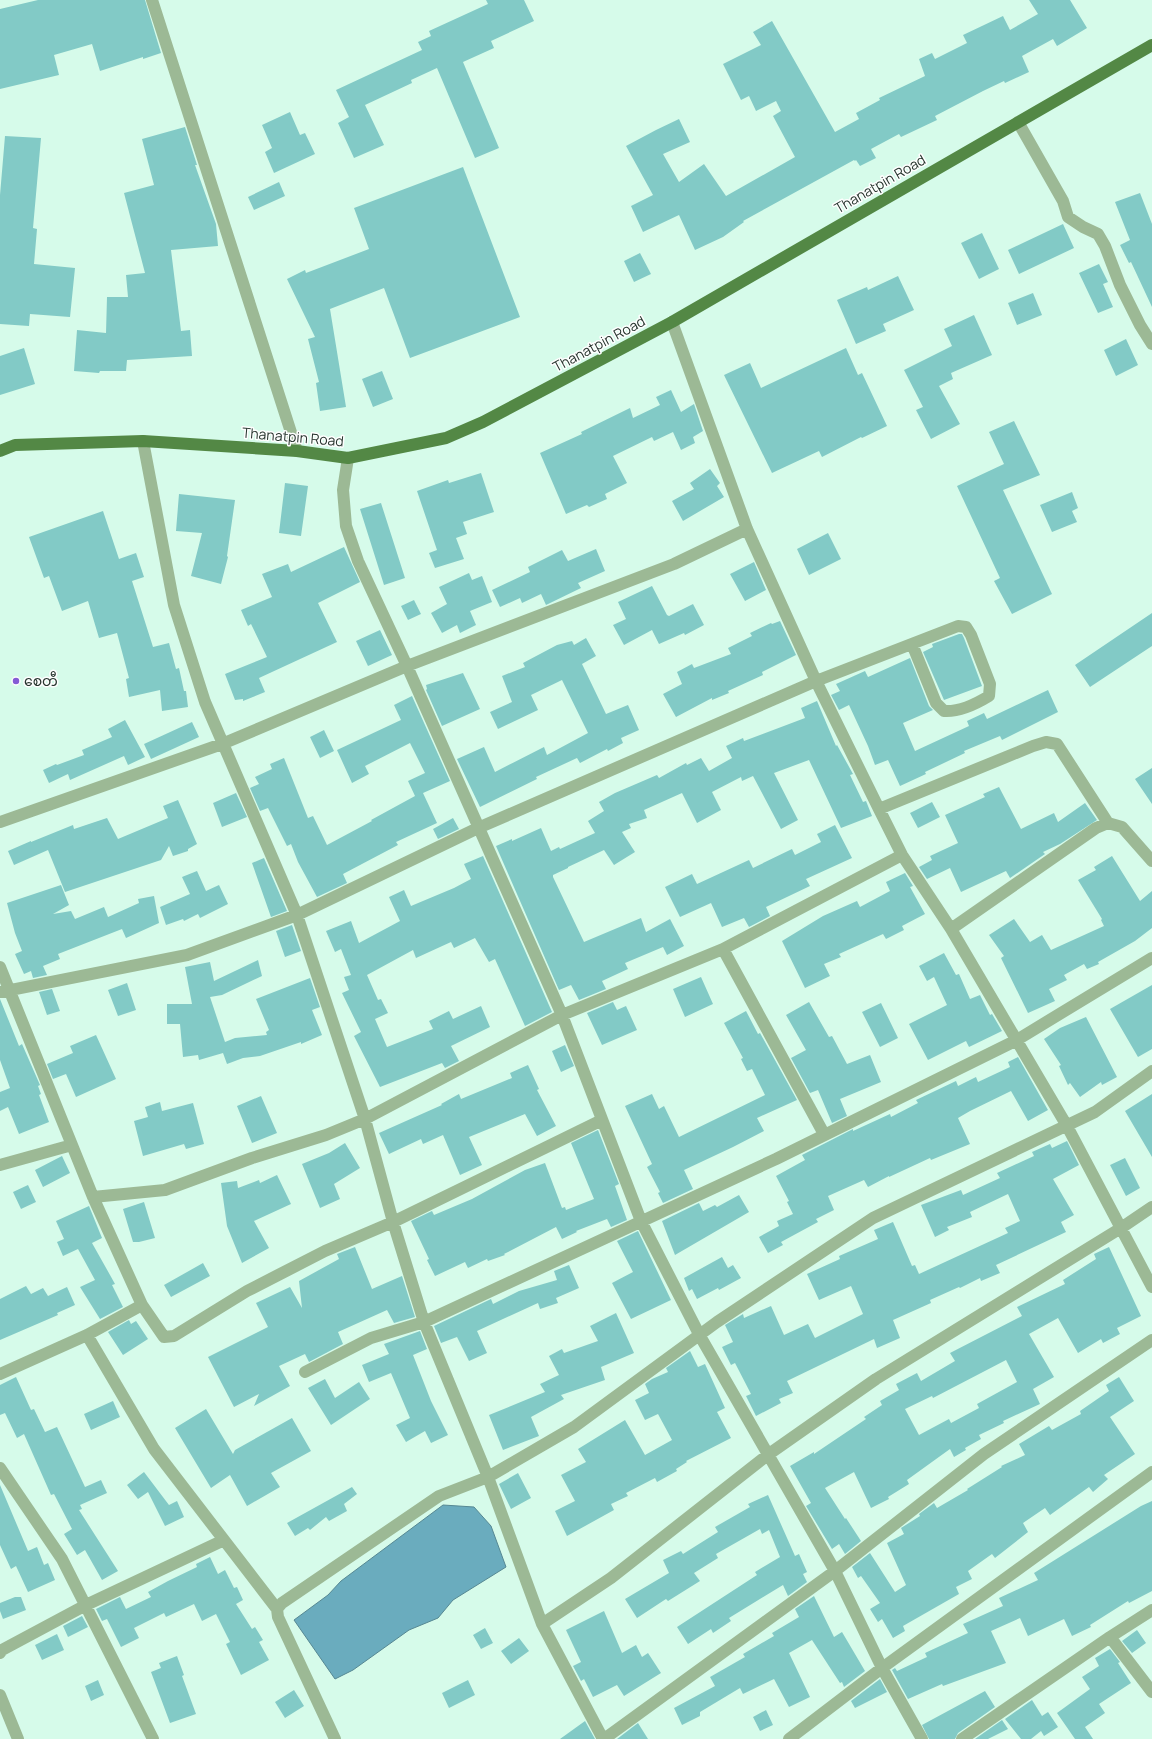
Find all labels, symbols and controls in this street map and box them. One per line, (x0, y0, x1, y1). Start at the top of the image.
street label: Thanatpin Road (831, 150, 929, 217)
street label: Thanatpin Road (549, 311, 648, 376)
street label: Thanatpin Road (241, 423, 345, 450)
place label: စေတီ (24, 671, 58, 690)
marker: စေတီ (11, 676, 21, 686)

